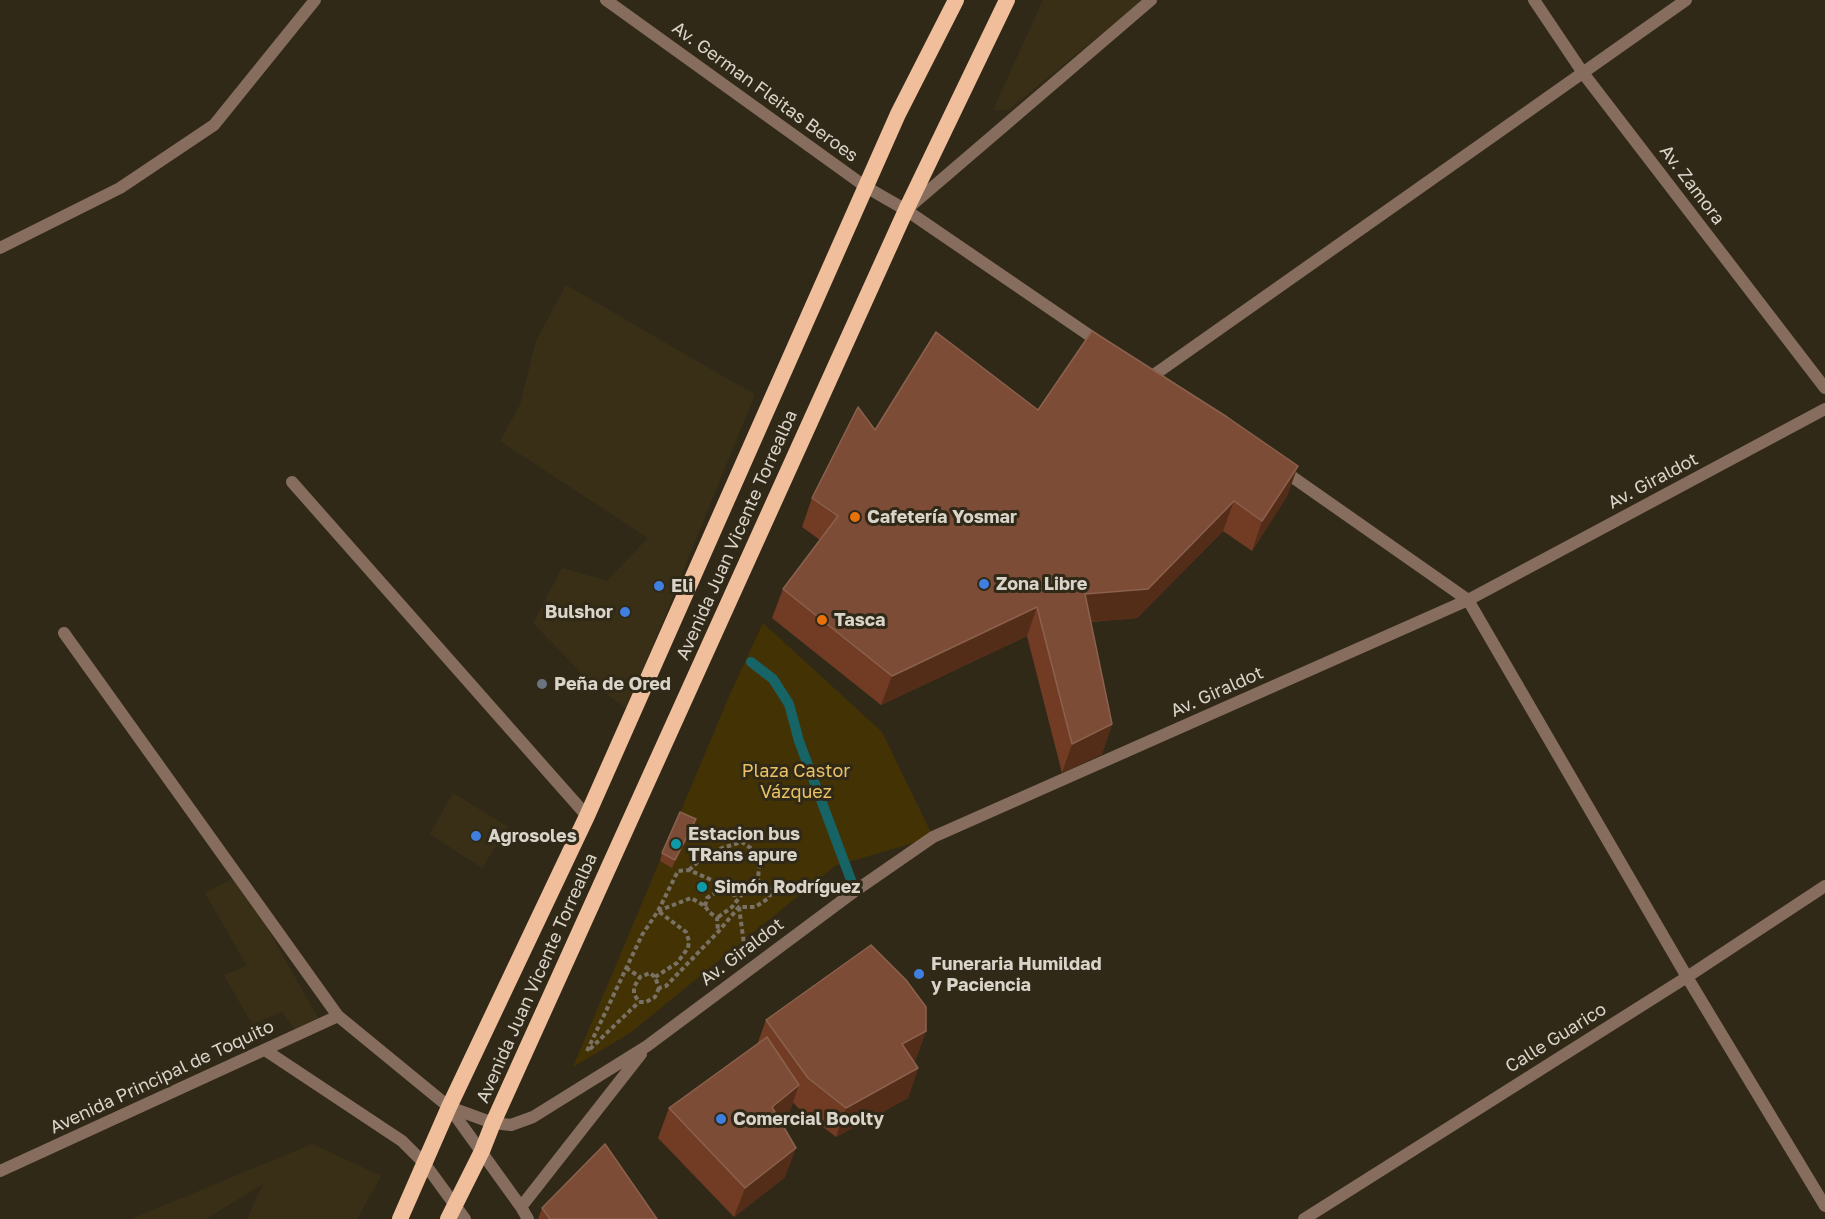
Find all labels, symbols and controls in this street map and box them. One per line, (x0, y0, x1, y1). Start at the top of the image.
street label: Av. German Fleitas Beroes (668, 17, 862, 167)
street label: Av. Zamora (1655, 141, 1729, 229)
street label: Avenida Juan Vicente Torrealba (672, 407, 802, 663)
street label: Av. Giraldot (1604, 448, 1702, 514)
place label: Cafetería Yosmar (867, 506, 1017, 528)
marker: Cafetería Yosmar (848, 510, 862, 524)
place label: Zona Libre (996, 573, 1087, 595)
place label: Eli (671, 575, 693, 597)
marker: Zona Libre (977, 577, 991, 591)
marker: Eli (652, 579, 666, 593)
place label: Bulshor (545, 601, 613, 623)
marker: Bulshor (618, 605, 632, 619)
place label: Tasca (834, 609, 886, 631)
marker: Tasca (815, 613, 829, 627)
street label: Av. Giraldot (1167, 662, 1267, 722)
place label: Peña de Ored (554, 673, 671, 695)
marker: Peña de Ored (535, 677, 549, 691)
park label: Plaza Castor Vázquez (742, 760, 850, 802)
place label: Estacion bus TRans apure (688, 823, 800, 866)
place label: Agrosoles (488, 825, 577, 847)
marker: Agrosoles (469, 829, 483, 843)
marker: Estacion bus TRans apure (669, 837, 683, 851)
street label: Avenida Juan Vicente Torrealba (472, 850, 602, 1106)
place label: Simón Rodríguez (714, 876, 860, 898)
marker: Simón Rodríguez (695, 880, 709, 894)
street label: Av. Giraldot (696, 914, 788, 990)
place label: Funeraria Humildad y Paciencia (931, 953, 1102, 996)
marker: Funeraria Humildad y Paciencia (912, 967, 926, 981)
street label: Calle Guarico (1502, 998, 1610, 1078)
street label: Avenida Principal de Toquito (47, 1015, 277, 1139)
place label: Comercial Boolty (733, 1108, 884, 1130)
marker: Comercial Boolty (714, 1112, 728, 1126)

